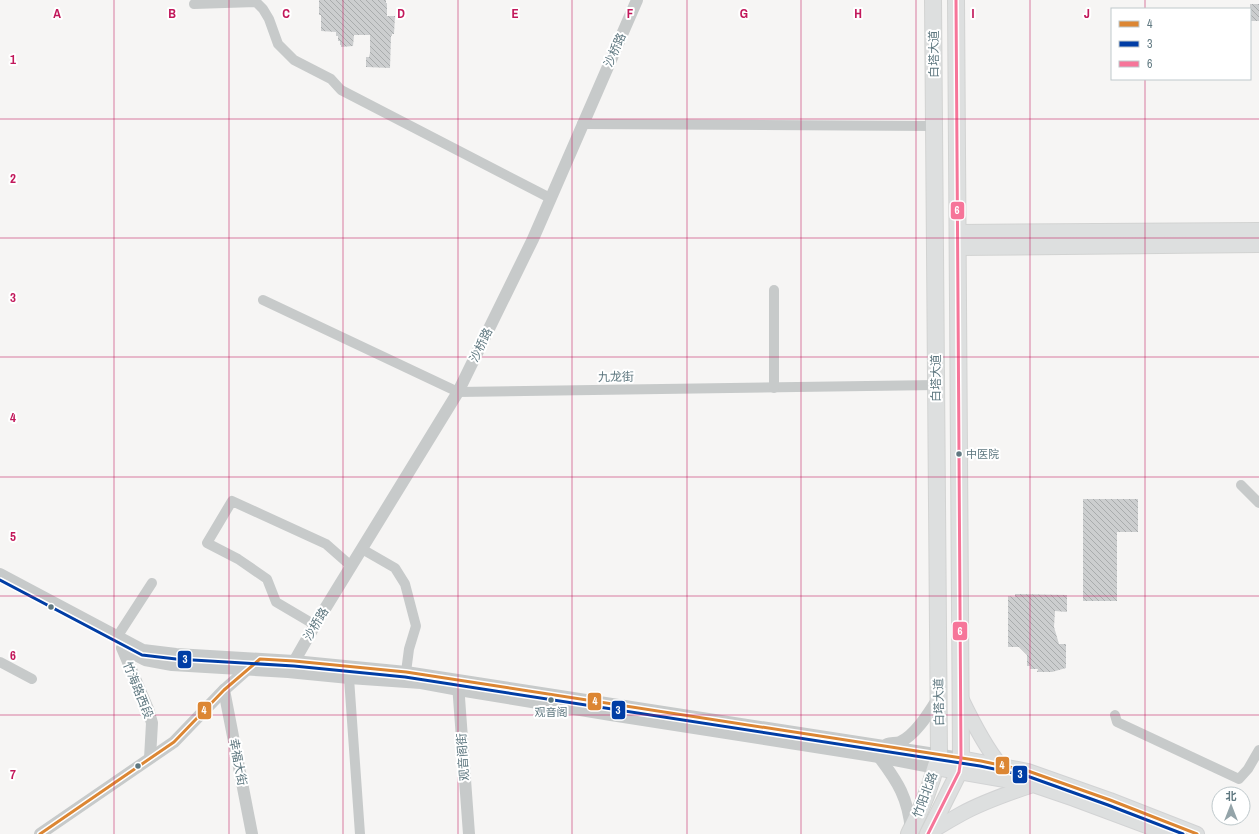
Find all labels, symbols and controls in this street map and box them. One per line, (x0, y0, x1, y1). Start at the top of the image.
text: A (53, 5, 61, 22)
text: B (168, 5, 176, 22)
text: C (282, 5, 290, 22)
text: D (397, 5, 405, 22)
text: E (511, 5, 519, 22)
text: F (627, 5, 634, 22)
text: G (740, 5, 748, 22)
text: H (854, 5, 862, 22)
text: I (972, 5, 975, 22)
text: J (1084, 5, 1090, 22)
legend (1111, 8, 1251, 80)
text: 4 (1147, 16, 1153, 32)
street label: 沙桥路 (600, 30, 630, 70)
street label: 白塔大道 (926, 30, 942, 78)
text: 3 (1147, 36, 1152, 52)
text: 1 (10, 51, 16, 68)
text: 6 (1147, 56, 1152, 72)
text: 2 (10, 170, 16, 187)
line badge: 6 (950, 201, 965, 220)
text: 6 (954, 203, 960, 217)
text: 3 (10, 289, 16, 306)
street label: 沙桥路 (466, 325, 496, 365)
street label: 白塔大道 (928, 354, 944, 402)
street label: 九龙街 (598, 369, 634, 385)
text: 4 (10, 409, 16, 426)
place label: 中医院 (966, 447, 999, 461)
marker: 中医院 (954, 449, 964, 459)
text: 5 (10, 528, 16, 545)
unlabelled marker (46, 602, 56, 612)
street label: 沙桥路 (300, 604, 332, 644)
line badge: 6 (952, 621, 968, 641)
text: 6 (957, 624, 963, 638)
text: 6 (10, 647, 16, 664)
line badge: 3 (177, 650, 192, 669)
text: 3 (182, 652, 188, 666)
street label: 竹海路西段 (119, 659, 157, 721)
street label: 白塔大道 (931, 678, 947, 726)
line badge: 4 (587, 692, 602, 711)
text: 4 (592, 694, 598, 708)
marker: 观音阁 (546, 695, 556, 705)
line badge: 3 (611, 700, 626, 720)
line badge: 4 (197, 701, 212, 720)
text: 4 (201, 703, 207, 717)
text: 3 (615, 703, 621, 717)
place label: 观音阁 (535, 705, 568, 719)
street label: 观音阁街 (453, 732, 473, 782)
street label: 幸福大街 (226, 737, 250, 787)
line badge: 4 (995, 756, 1010, 775)
text: 4 (999, 758, 1005, 772)
unlabelled marker (133, 761, 143, 771)
line badge: 3 (1012, 765, 1028, 784)
text: 7 (10, 766, 16, 783)
text: 3 (1017, 767, 1023, 781)
street label: 竹阳北路 (909, 770, 941, 820)
north arrow (1211, 786, 1251, 826)
text: 北 (1226, 789, 1237, 803)

